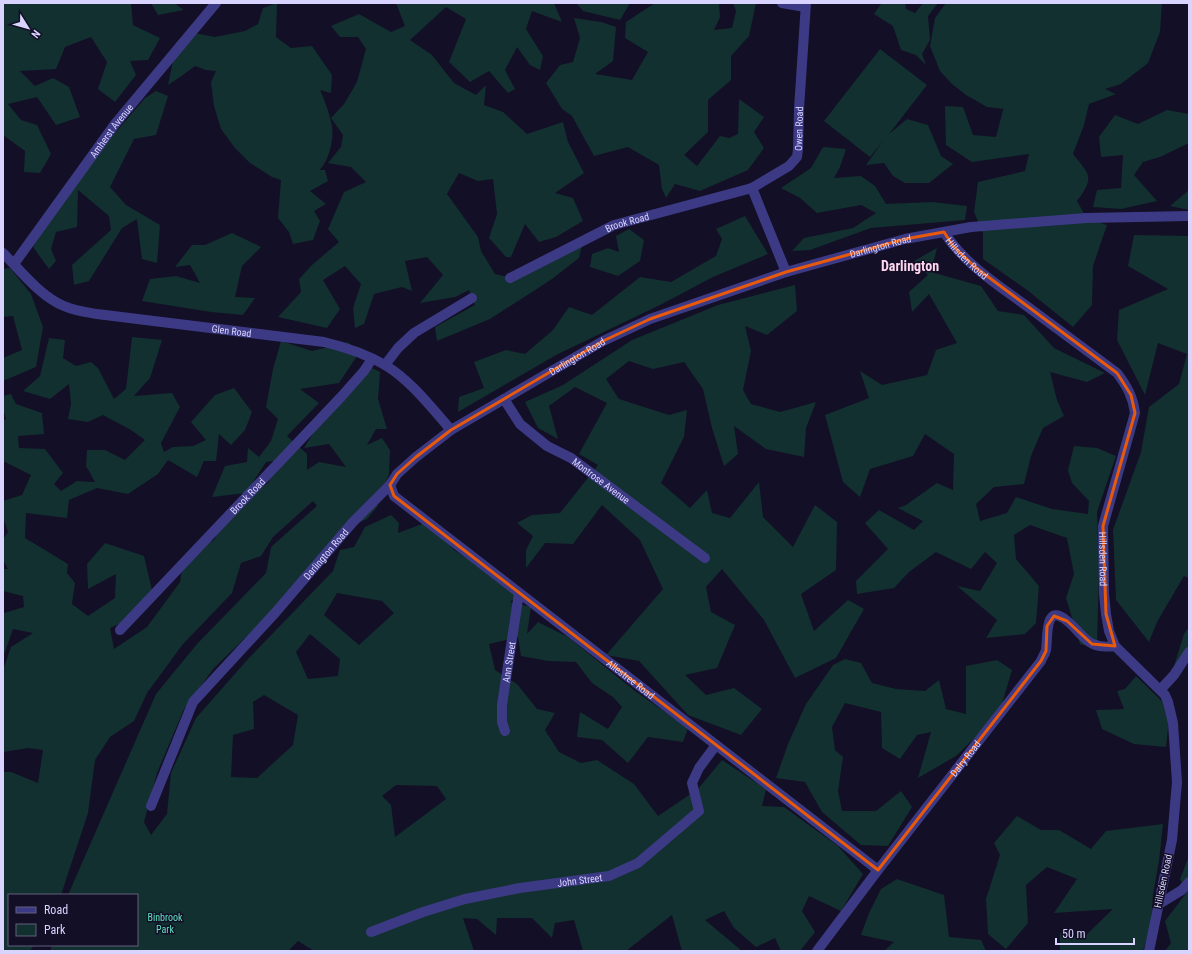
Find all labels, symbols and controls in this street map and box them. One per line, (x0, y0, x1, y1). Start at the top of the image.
north arrow (8, 8, 48, 48)
text: N (28, 27, 43, 41)
street label: Amherst Avenue (87, 101, 135, 160)
street label: Owen Road (792, 106, 805, 151)
street label: Brook Road (603, 210, 650, 234)
street label: Darlington Road (849, 233, 912, 260)
street label: Hillsden Road (944, 235, 990, 281)
district label: Darlington (881, 258, 939, 274)
street label: Glen Road (211, 323, 252, 339)
street label: Darlington Road (547, 336, 607, 377)
street label: Montrose Avenue (570, 456, 632, 506)
street label: Brook Road (228, 475, 267, 516)
street label: Darlington Road (301, 526, 350, 581)
street label: Hillsden Road (1098, 532, 1109, 586)
street label: Ann Street (500, 641, 517, 683)
street label: Allestree Road (605, 657, 657, 701)
street label: Dalry Road (948, 738, 983, 778)
street label: Hillsden Road (1152, 853, 1174, 909)
street label: John Street (556, 871, 603, 888)
legend (8, 894, 138, 946)
text: Road (44, 903, 68, 917)
park label: Binbrook Park (147, 912, 183, 935)
scale bar (1056, 920, 1134, 946)
text: Park (44, 923, 66, 937)
text: 50 m (1062, 927, 1086, 941)

